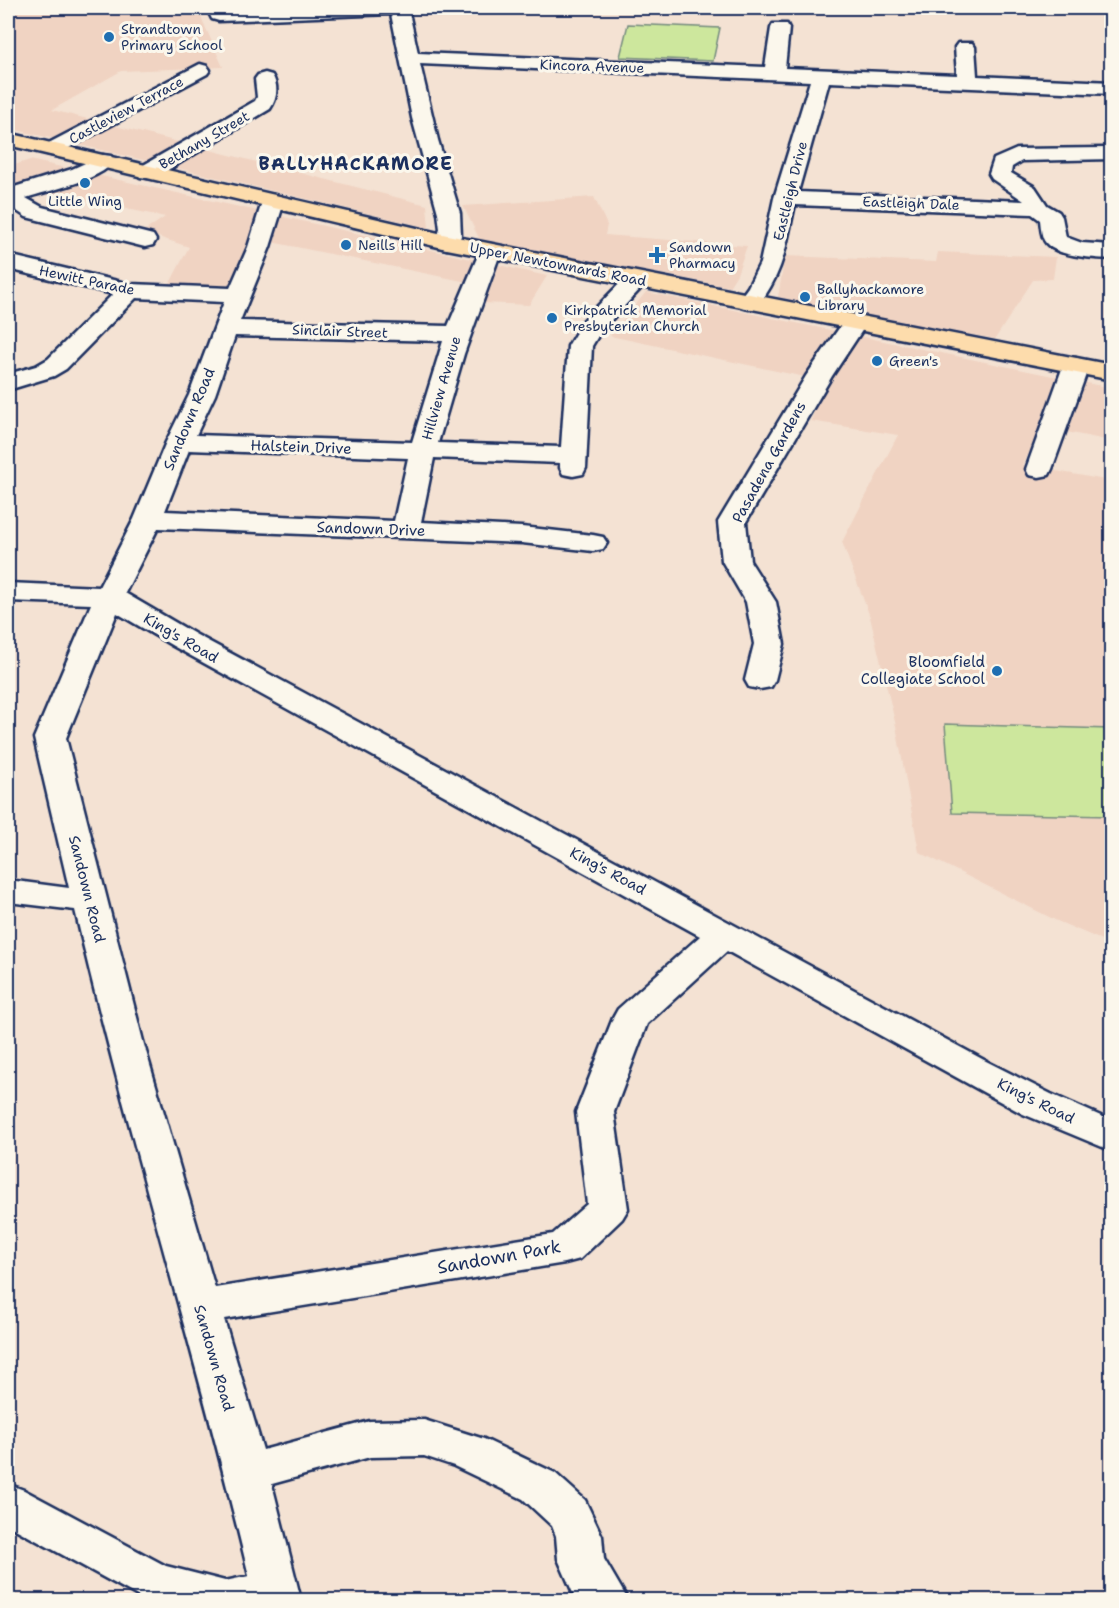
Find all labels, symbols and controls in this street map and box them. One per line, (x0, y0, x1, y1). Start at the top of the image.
place label: Strandtown Primary School (121, 20, 223, 54)
marker: Strandtown Primary School (102, 30, 116, 44)
street label: Kincora Avenue (539, 55, 645, 77)
street label: Castleview Terrace (66, 72, 186, 148)
street label: Bethany Street (156, 107, 252, 173)
street label: Eastleigh Drive (769, 139, 811, 243)
district label: BALLYHACKAMORE (259, 152, 454, 176)
marker: Little Wing (78, 176, 92, 190)
place label: Little Wing (48, 192, 122, 210)
street label: Eastleigh Dale (862, 192, 960, 214)
place label: Neills Hill (358, 236, 423, 254)
marker: Neills Hill (339, 238, 353, 252)
street label: Upper Newtownards Road (468, 238, 648, 290)
place label: Sandown Pharmacy (669, 238, 736, 272)
marker: Sandown Pharmacy (650, 248, 664, 262)
street label: Hewitt Parade (38, 261, 137, 299)
place label: Ballyhackamore Library (817, 280, 924, 314)
marker: Ballyhackamore Library (798, 290, 812, 304)
place label: Kirkpatrick Memorial Presbyterian Church (564, 301, 707, 335)
marker: Kirkpatrick Memorial Presbyterian Church (545, 311, 559, 325)
street label: Sinclair Street (292, 320, 388, 342)
street label: Hillview Avenue (418, 334, 464, 442)
place label: Green's (889, 352, 939, 370)
marker: Green's (870, 354, 884, 368)
street label: Sandown Road (158, 364, 220, 473)
street label: Pasadena Gardens (727, 398, 811, 526)
street label: Halstein Drive (250, 435, 352, 459)
street label: Sandown Drive (316, 517, 426, 541)
street label: King's Road (140, 608, 223, 668)
place label: Bloomfield Collegiate School (861, 652, 985, 689)
marker: Bloomfield Collegiate School (990, 664, 1004, 678)
street label: Sandown Road (64, 833, 110, 945)
street label: King's Road (566, 842, 650, 900)
street label: King's Road (994, 1074, 1079, 1129)
street label: Sandown Park (435, 1234, 563, 1280)
street label: Sandown Road (189, 1302, 239, 1414)

